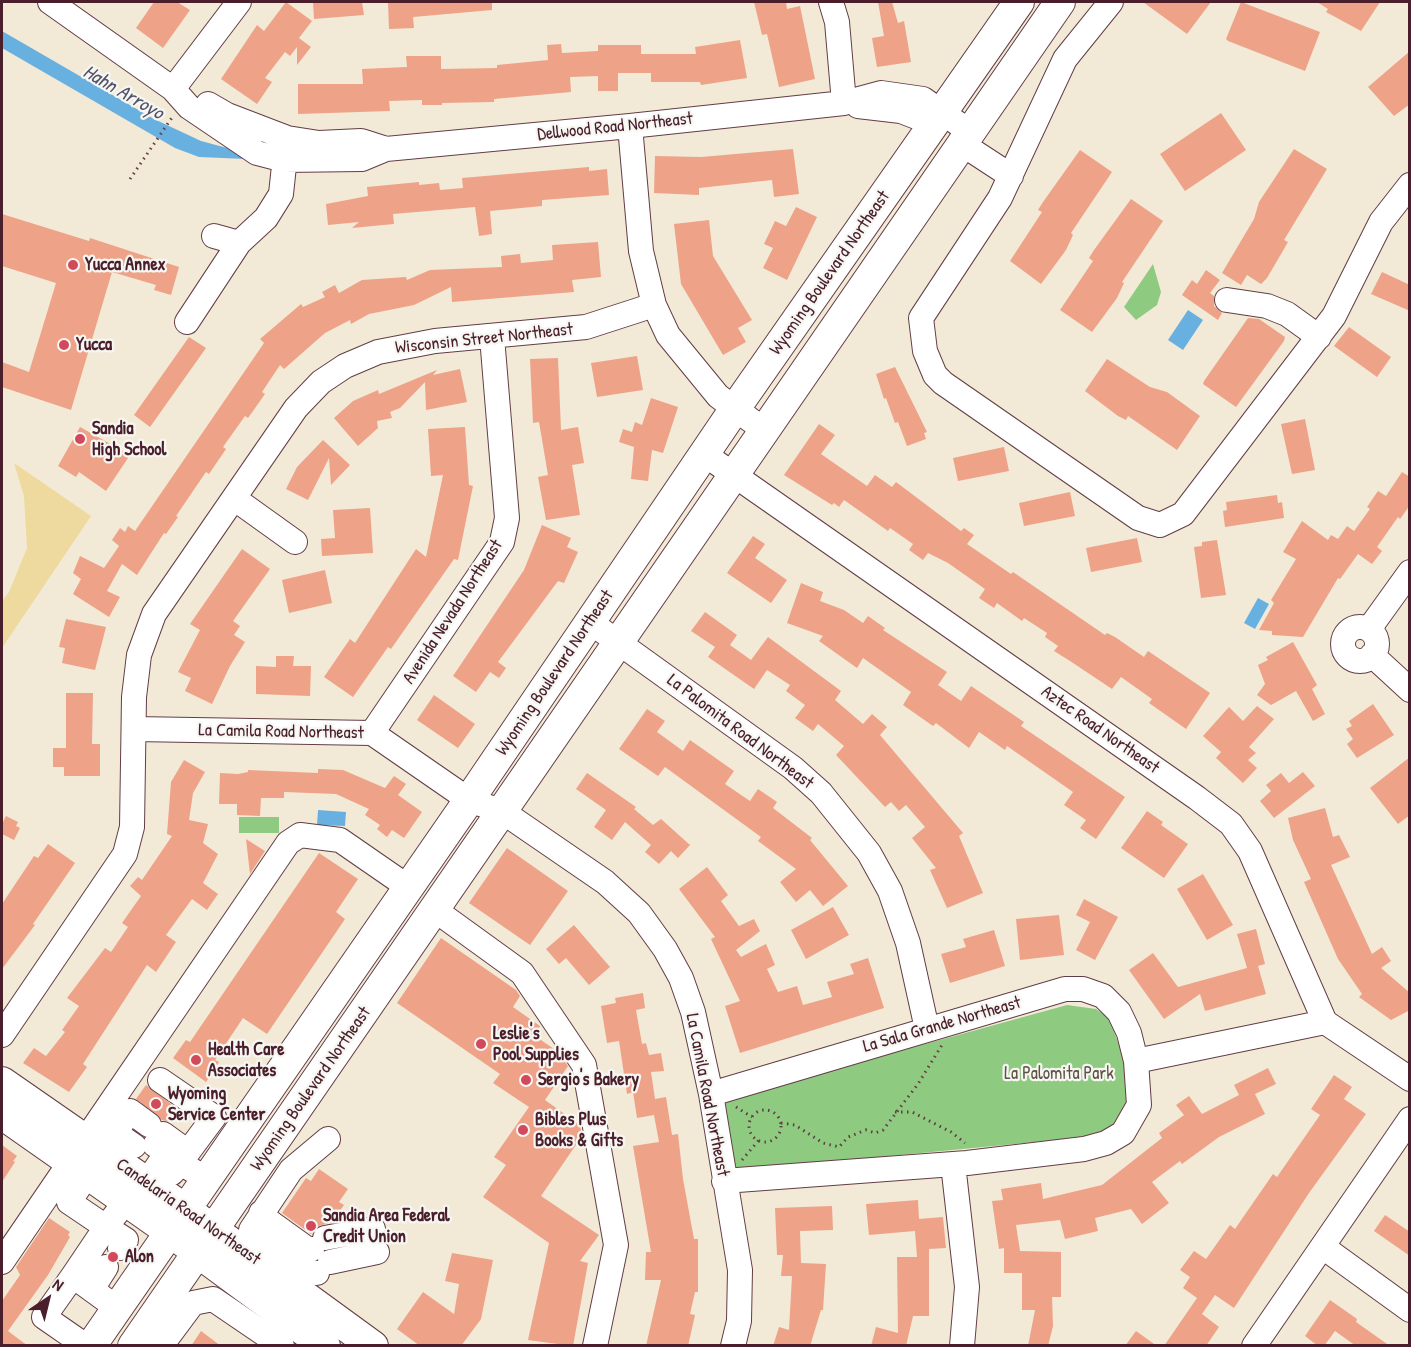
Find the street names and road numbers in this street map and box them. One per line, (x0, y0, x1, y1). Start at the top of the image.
street label: Dellwood Road Northeast (536, 108, 694, 146)
street label: Wyoming Boulevard Northeast (765, 187, 895, 359)
street label: Wisconsin Street Northeast (394, 319, 574, 359)
street label: Avenida Nevada Northeast (398, 536, 508, 688)
street label: Wyoming Boulevard Northeast (491, 586, 619, 760)
street label: La Palomita Road Northeast (663, 670, 817, 794)
street label: Aztec Road Northeast (1037, 681, 1163, 779)
street label: La Camila Road Northeast (198, 720, 364, 744)
street label: La Sala Grande Northeast (861, 992, 1023, 1058)
street label: Wyoming Boulevard Northeast (246, 1003, 376, 1175)
street label: La Camila Road Northeast (681, 1012, 733, 1178)
street label: Candelaria Road Northeast (111, 1154, 265, 1270)

